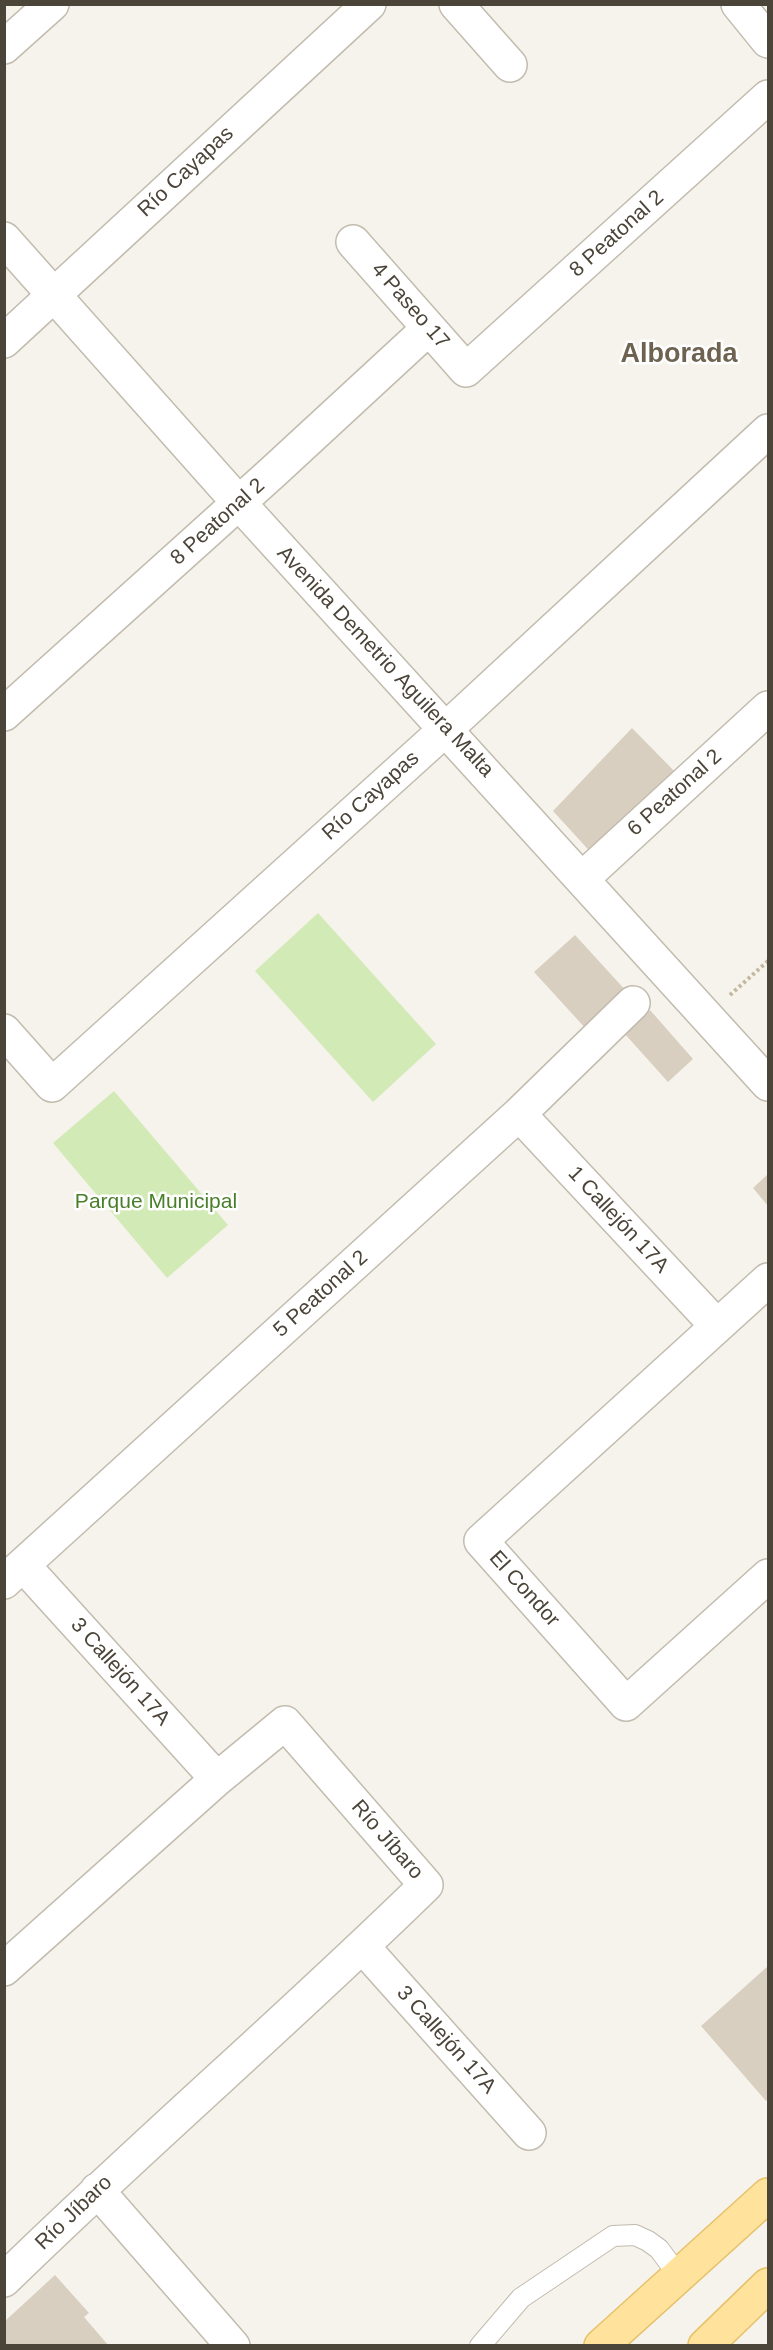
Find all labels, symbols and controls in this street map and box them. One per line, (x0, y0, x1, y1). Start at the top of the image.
street label: Río Cayapas (133, 121, 239, 223)
street label: 8 Peatonal 2 (565, 185, 669, 283)
street label: 4 Paseo 17 (366, 258, 454, 354)
district label: Alborada (620, 339, 738, 371)
street label: 8 Peatonal 2 (166, 473, 270, 571)
street label: Avenida Demetrio Aguilera Malta (271, 541, 499, 783)
street label: 6 Peatonal 2 (623, 744, 727, 842)
street label: Río Cayapas (317, 746, 425, 846)
street label: 1 Callejón 17A (562, 1161, 674, 1279)
park label: Parque Municipal (75, 1189, 237, 1215)
street label: 5 Peatonal 2 (269, 1245, 373, 1343)
street label: El Condor (483, 1546, 565, 1632)
street label: 3 Callejón 17A (65, 1613, 175, 1731)
street label: Río Jíbaro (346, 1795, 428, 1885)
street label: 3 Callejón 17A (391, 1981, 501, 2099)
street label: Río Jíbaro (30, 2170, 118, 2256)

